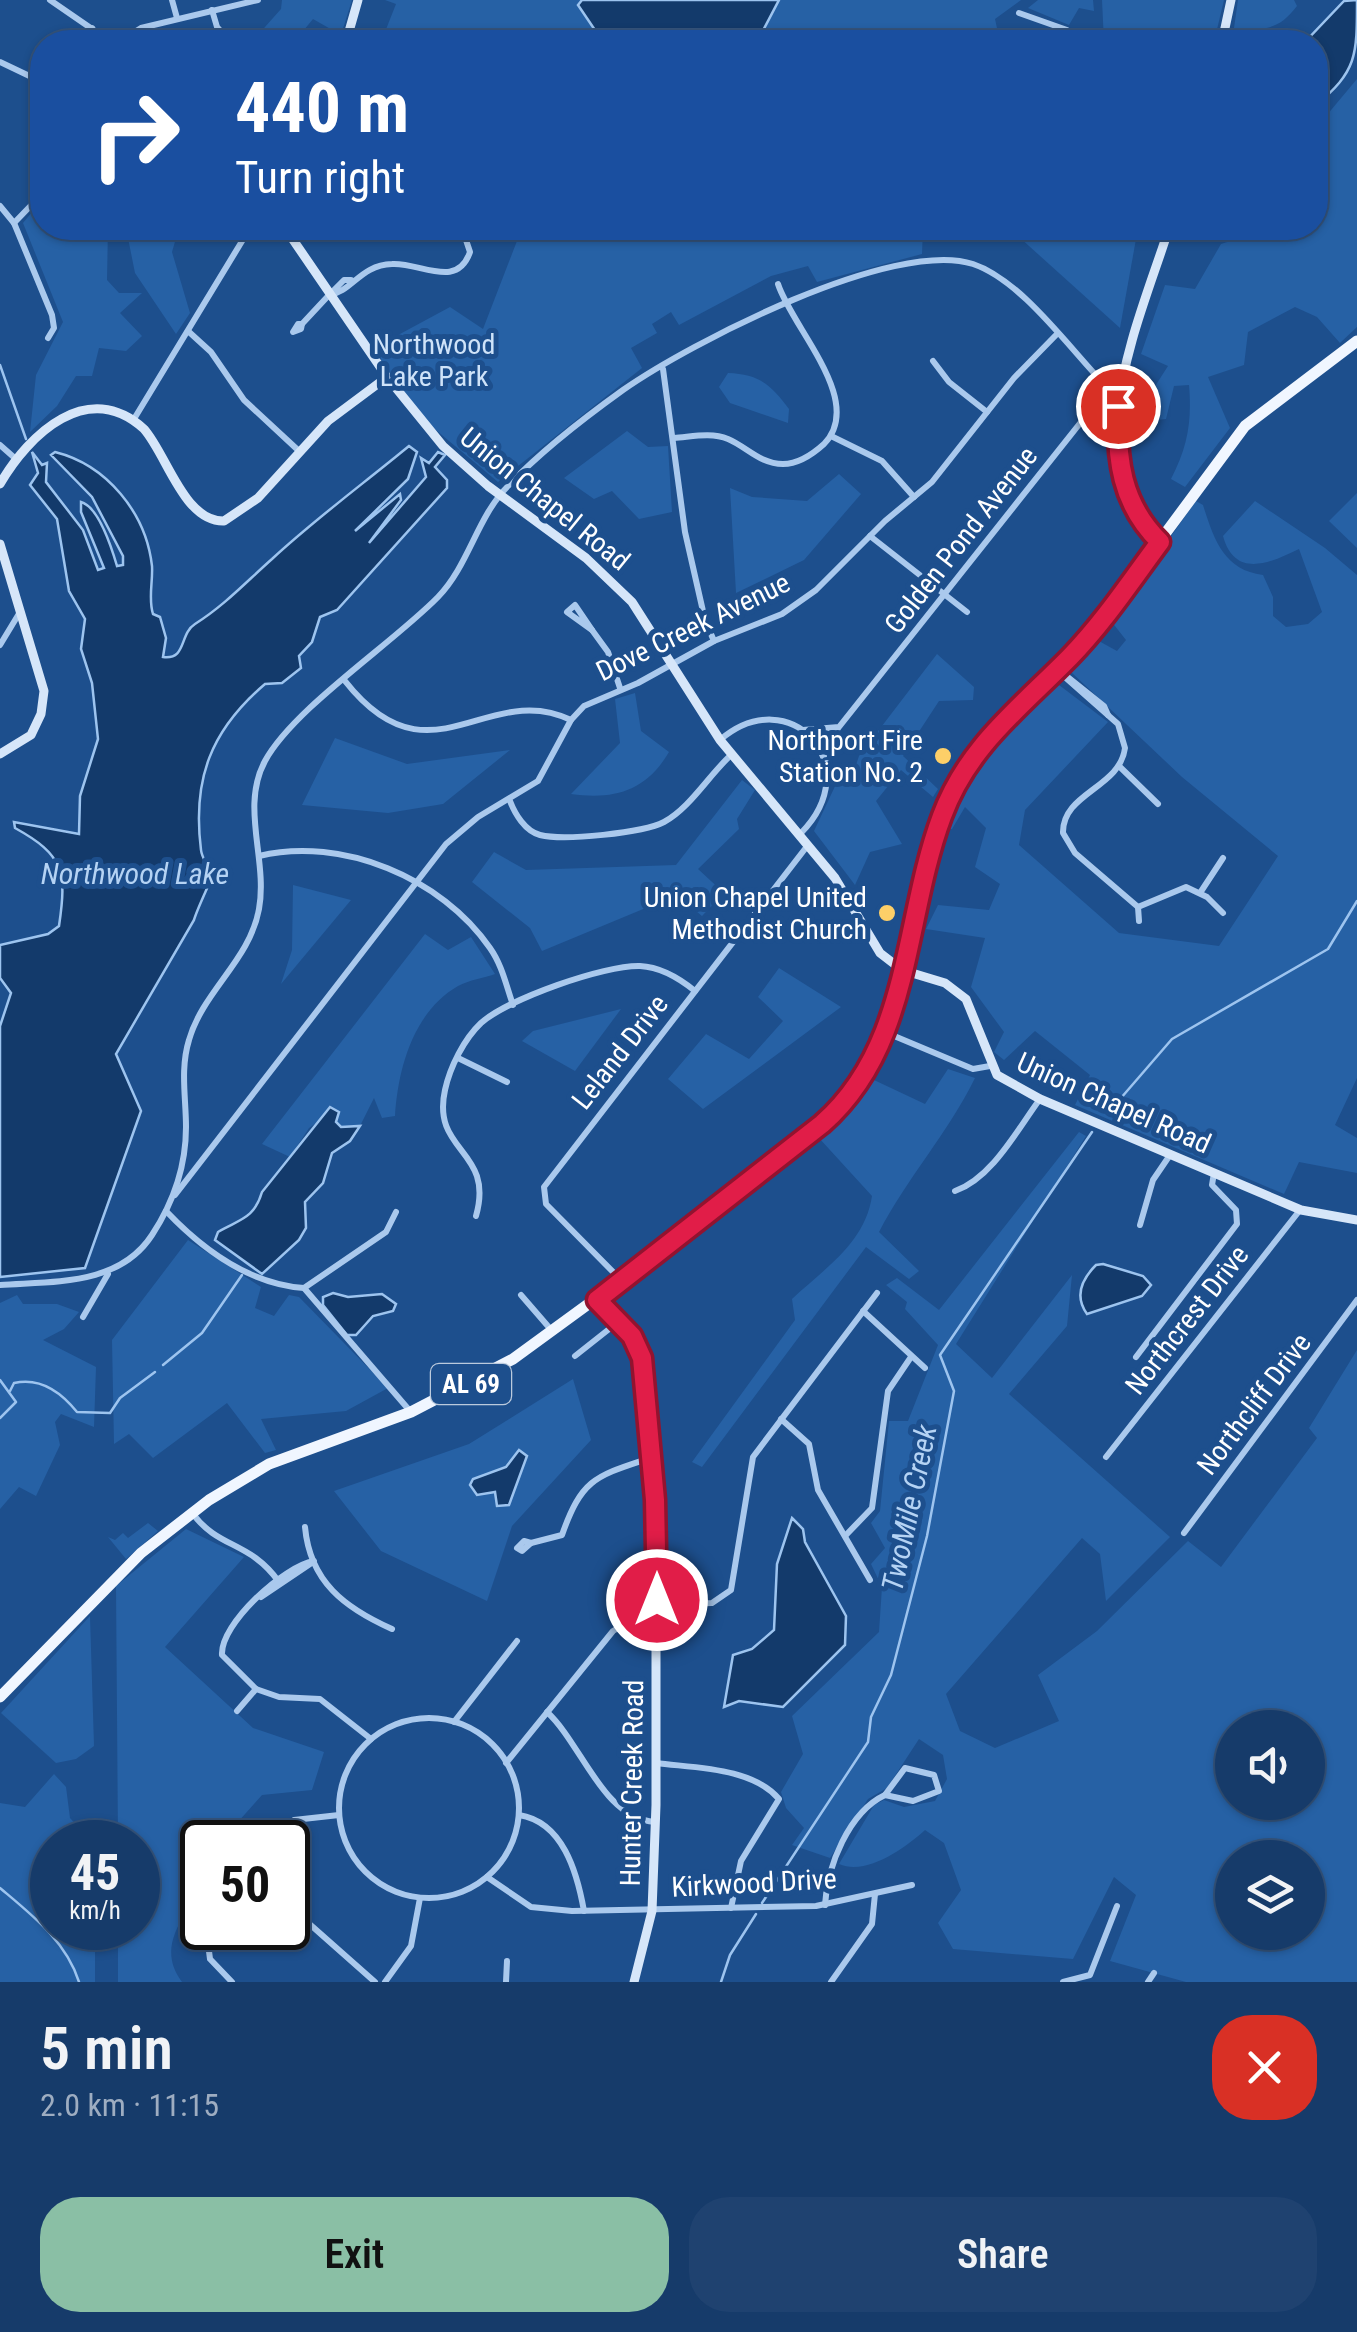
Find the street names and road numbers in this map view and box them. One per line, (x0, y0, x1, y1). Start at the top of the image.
street label: Union Chapel Road (454, 421, 636, 577)
street label: Golden Pond Avenue (878, 440, 1044, 640)
street label: Dove Creek Avenue (591, 566, 795, 688)
street label: Leland Drive (565, 988, 675, 1116)
street label: Union Chapel Road (1012, 1046, 1216, 1160)
street label: Northcrest Drive (1119, 1239, 1255, 1401)
street label: Northcliff Drive (1190, 1327, 1318, 1481)
road number: AL 69 (431, 1364, 511, 1404)
street label: Hunter Creek Road (614, 1679, 650, 1887)
street label: Kirkwood Drive (671, 1862, 837, 1904)

